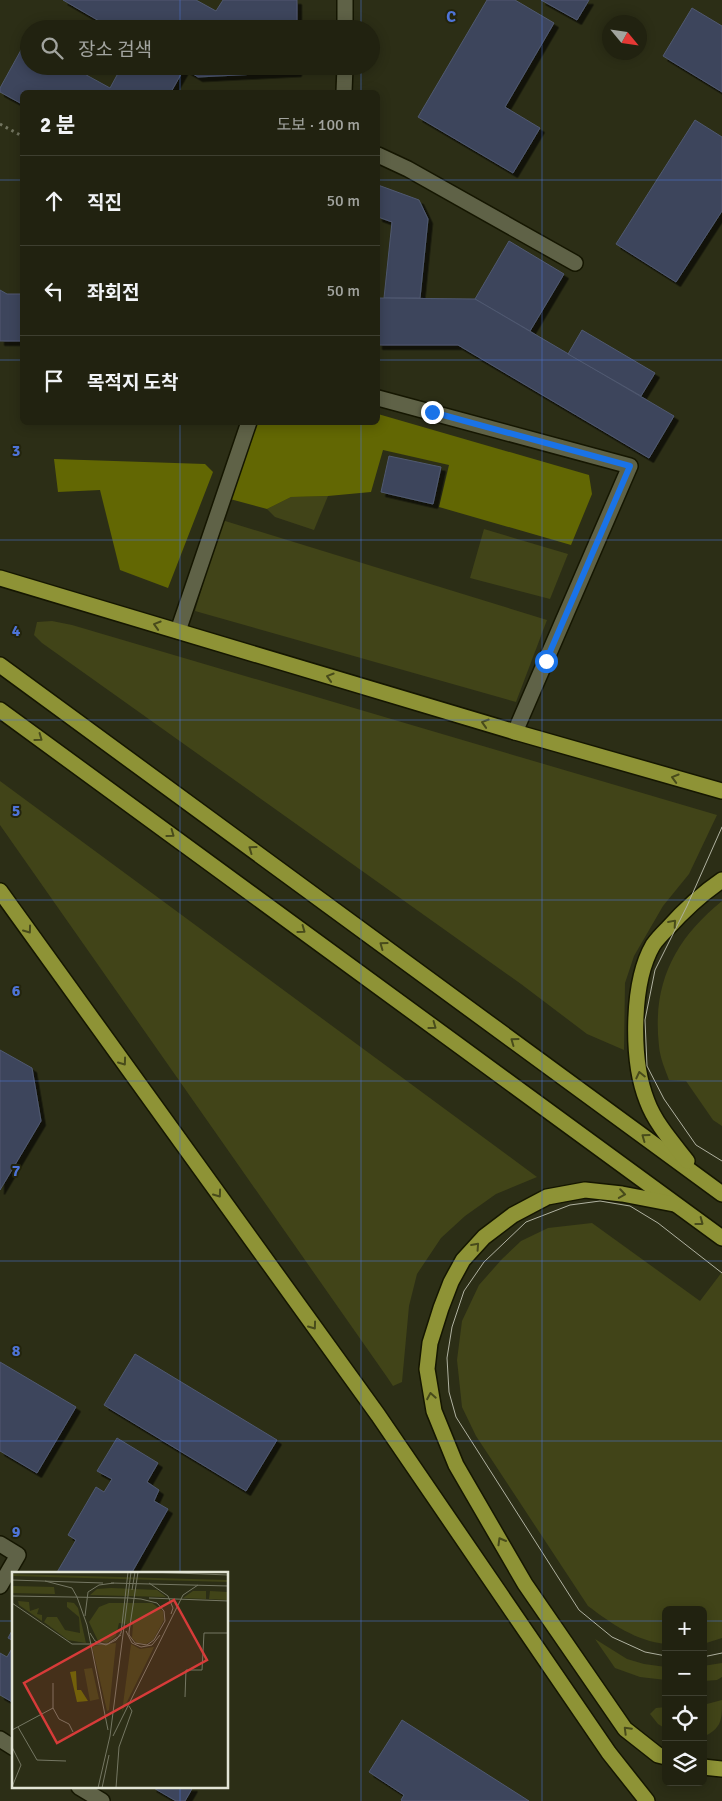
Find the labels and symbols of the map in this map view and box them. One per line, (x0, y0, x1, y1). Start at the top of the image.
text: C (446, 7, 456, 27)
north arrow (602, 15, 647, 60)
route end (421, 401, 444, 424)
text: 3 (12, 441, 20, 461)
text: 4 (12, 621, 21, 641)
one-way arrow (154, 621, 162, 631)
route start (535, 650, 558, 673)
one-way arrow (326, 672, 334, 682)
one-way arrow (482, 719, 490, 729)
one-way arrow (33, 732, 43, 741)
one-way arrow (672, 773, 680, 783)
text: 5 (12, 801, 20, 821)
one-way arrow (165, 828, 175, 837)
one-way arrow (248, 846, 258, 855)
one-way arrow (667, 919, 676, 928)
one-way arrow (23, 924, 31, 933)
one-way arrow (296, 924, 306, 933)
one-way arrow (379, 942, 389, 951)
text: 6 (12, 981, 21, 1001)
one-way arrow (427, 1020, 437, 1029)
one-way arrow (510, 1038, 520, 1047)
one-way arrow (118, 1056, 126, 1065)
one-way arrow (635, 1070, 646, 1079)
one-way arrow (641, 1134, 651, 1143)
text: 7 (12, 1161, 21, 1181)
one-way arrow (212, 1188, 221, 1198)
one-way arrow (618, 1189, 627, 1199)
one-way arrow (694, 1216, 703, 1224)
one-way arrow (470, 1242, 479, 1251)
one-way arrow (307, 1320, 316, 1330)
text: 8 (12, 1341, 21, 1361)
one-way arrow (427, 1391, 437, 1400)
text: 9 (12, 1522, 21, 1542)
one-way arrow (497, 1538, 507, 1547)
inset map (12, 1572, 229, 1788)
one-way arrow (624, 1726, 633, 1735)

